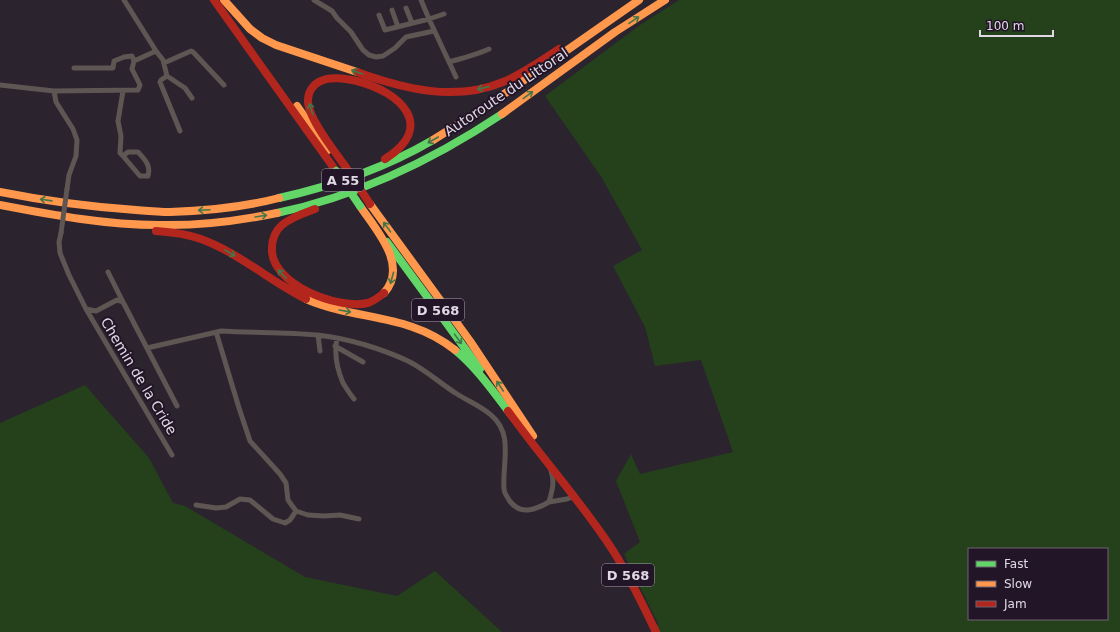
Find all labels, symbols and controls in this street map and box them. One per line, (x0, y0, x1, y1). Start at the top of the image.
scale bar (980, 12, 1053, 38)
one-way arrow (628, 16, 639, 24)
text: 100 m (986, 19, 1024, 33)
street label: Autoroute du Littoral (441, 45, 571, 139)
one-way arrow (351, 68, 363, 76)
one-way arrow (477, 84, 490, 92)
one-way arrow (522, 91, 533, 99)
one-way arrow (307, 103, 314, 116)
one-way arrow (427, 136, 439, 144)
road number: A 55 (322, 169, 364, 191)
one-way arrow (40, 197, 53, 204)
one-way arrow (198, 206, 211, 213)
one-way arrow (254, 212, 267, 220)
one-way arrow (382, 222, 391, 233)
one-way arrow (224, 250, 236, 257)
one-way arrow (277, 269, 287, 279)
one-way arrow (388, 271, 395, 284)
road number: D 568 (412, 299, 464, 321)
one-way arrow (338, 308, 351, 316)
street label: Chemin de la Cride (98, 314, 180, 438)
one-way arrow (454, 333, 463, 344)
one-way arrow (496, 381, 504, 392)
legend (968, 548, 1108, 620)
text: Fast (1004, 557, 1028, 571)
road number: D 568 (602, 564, 654, 586)
text: Slow (1004, 577, 1032, 591)
text: Jam (1003, 597, 1027, 611)

